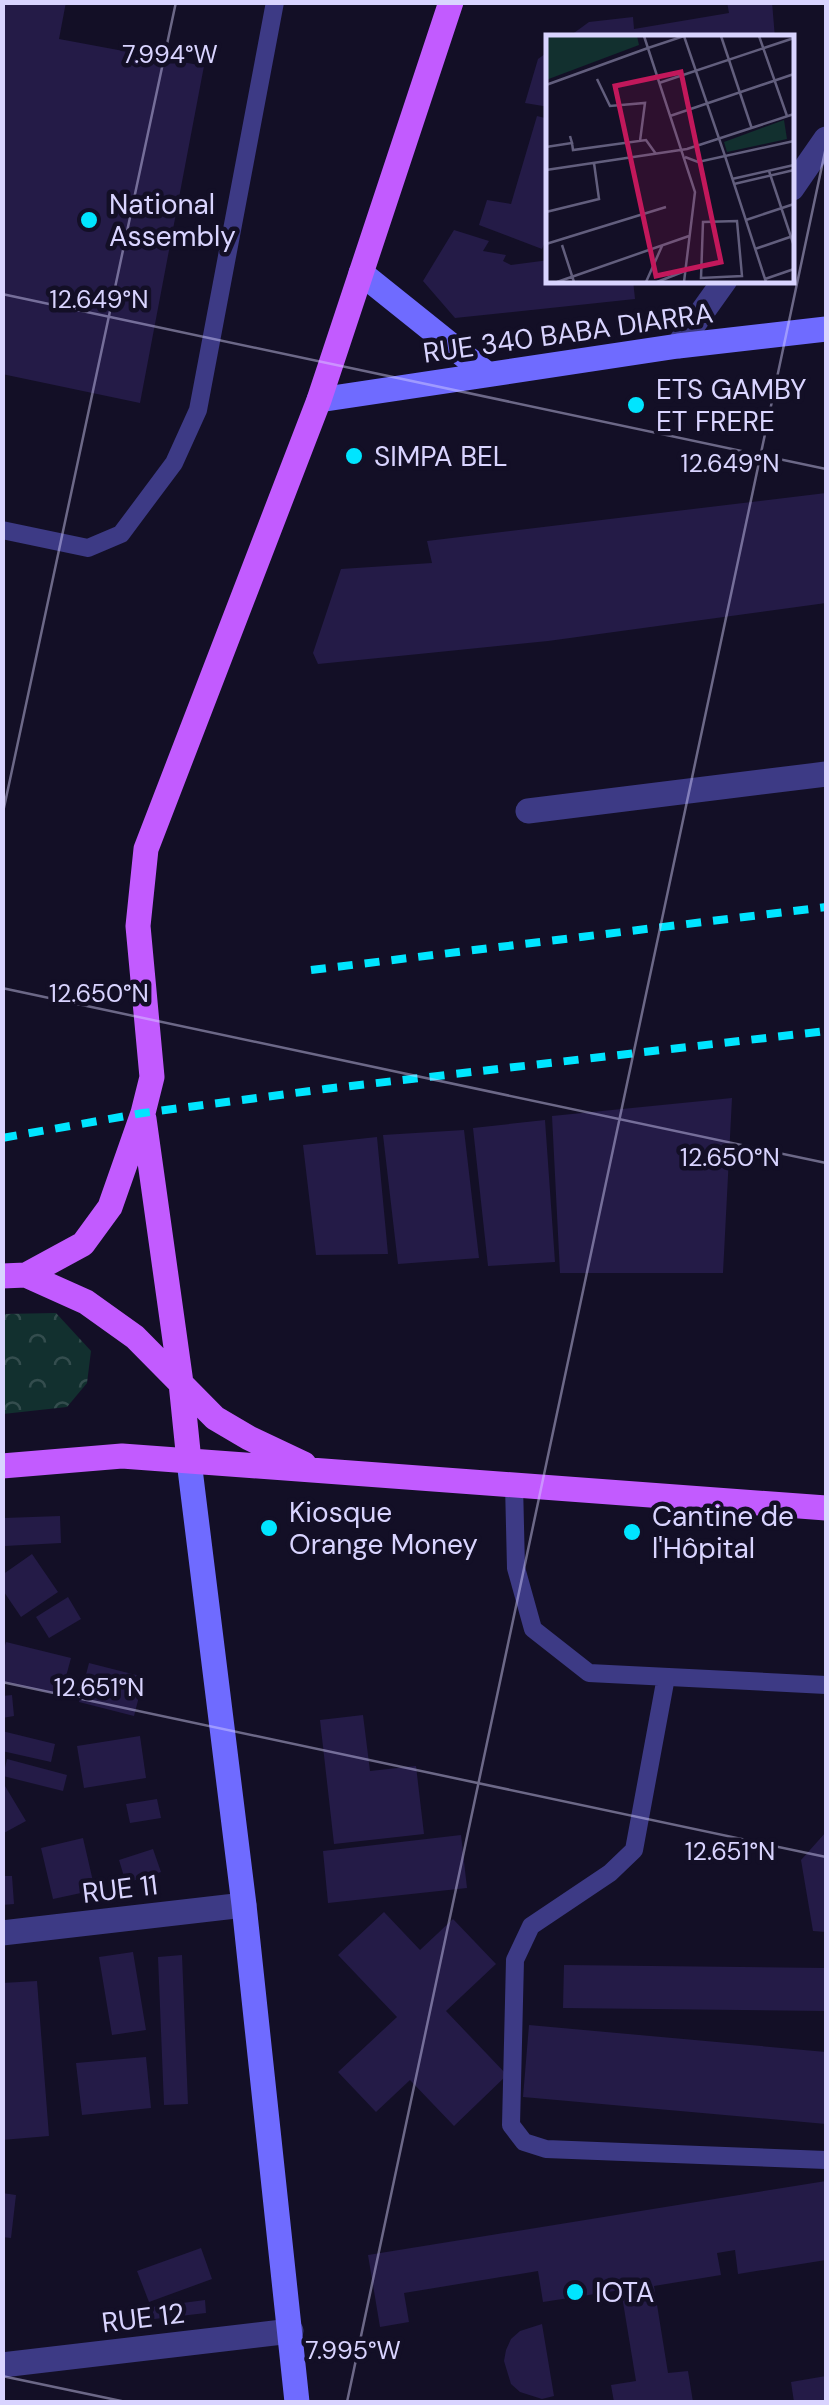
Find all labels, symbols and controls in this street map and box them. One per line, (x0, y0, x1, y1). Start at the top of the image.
inset map (546, 35, 794, 282)
text: 7.994°W (122, 38, 218, 71)
place label: National Assembly (109, 186, 236, 255)
marker: National Assembly (78, 209, 100, 231)
text: 12.649°N (50, 283, 148, 316)
street label: RUE 340 BABA DIARRA (421, 294, 715, 372)
place label: ETS GAMBY ET FRERE (656, 371, 806, 440)
marker: ETS GAMBY ET FRERE (625, 394, 647, 416)
place label: SIMPA BEL (374, 438, 508, 475)
marker: SIMPA BEL (343, 445, 365, 467)
text: 12.649°N (681, 447, 779, 480)
text: 12.650°N (49, 977, 149, 1010)
text: 12.650°N (680, 1141, 780, 1174)
place label: Kiosque Orange Money (289, 1494, 478, 1563)
place label: Cantine de l'Hôpital (652, 1498, 794, 1567)
marker: Kiosque Orange Money (258, 1517, 280, 1539)
marker: Cantine de l'Hôpital (621, 1521, 643, 1543)
text: 12.651°N (54, 1671, 144, 1704)
text: 12.651°N (685, 1835, 775, 1868)
street label: RUE 11 (80, 1866, 160, 1912)
place label: IOTA (595, 2274, 654, 2311)
marker: IOTA (564, 2281, 586, 2303)
street label: RUE 12 (100, 2295, 186, 2341)
text: 7.995°W (305, 2334, 401, 2367)

